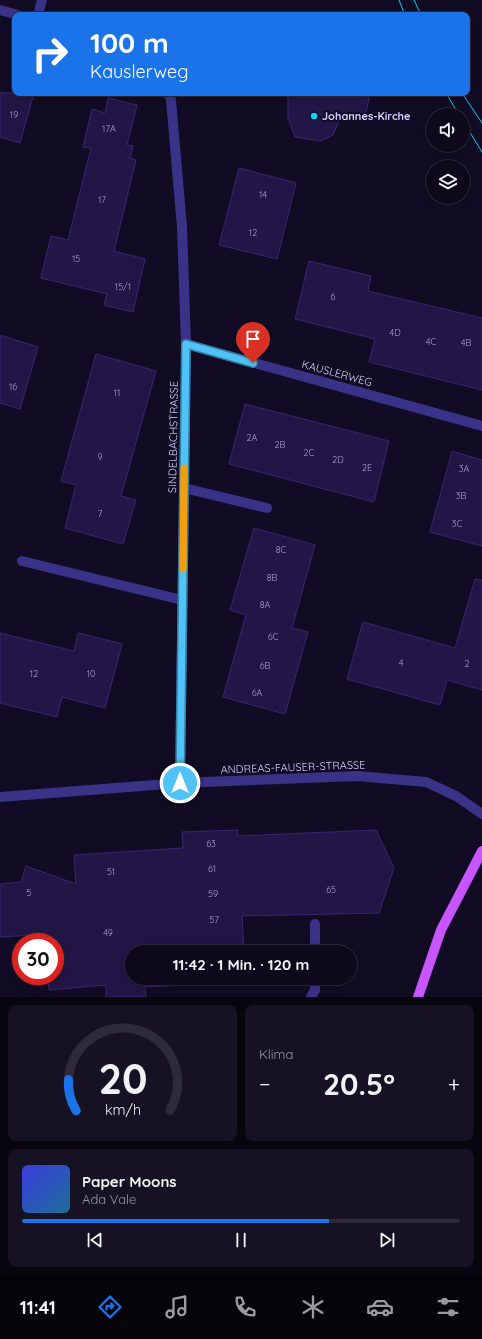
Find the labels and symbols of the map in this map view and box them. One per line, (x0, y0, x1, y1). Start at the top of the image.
house number: 19 (10, 109, 18, 120)
place label: Johannes-Kirche (322, 109, 411, 123)
marker: Johannes-Kirche (309, 111, 319, 121)
house number: 17A (102, 123, 116, 134)
house number: 14 (259, 189, 267, 200)
house number: 17 (98, 194, 106, 205)
house number: 12 (249, 227, 257, 238)
house number: 15 (72, 253, 80, 264)
house number: 15/1 (115, 281, 131, 292)
house number: 6 (331, 291, 336, 302)
pin (236, 322, 270, 363)
house number: 4D (389, 327, 401, 338)
house number: 4C (426, 336, 436, 347)
house number: 4B (461, 337, 471, 348)
street label: KAUSLERWEG (300, 357, 374, 389)
house number: 16 (9, 381, 17, 392)
street label: SINDELBACHSTRASSE (165, 381, 181, 493)
house number: 11 (114, 387, 120, 398)
house number: 2A (247, 432, 258, 443)
house number: 2B (275, 439, 286, 450)
house number: 2C (304, 447, 315, 458)
house number: 9 (97, 451, 103, 462)
house number: 2D (332, 454, 344, 465)
house number: 2E (362, 462, 372, 473)
house number: 3A (459, 463, 469, 474)
house number: 3B (456, 490, 466, 501)
house number: 7 (98, 508, 103, 519)
house number: 3C (452, 518, 462, 529)
house number: 8C (276, 544, 286, 555)
house number: 8B (267, 572, 277, 583)
house number: 8A (260, 599, 271, 610)
house number: 6C (268, 631, 278, 642)
house number: 4 (399, 657, 404, 668)
house number: 2 (465, 658, 470, 669)
house number: 6B (260, 660, 270, 671)
house number: 12 (30, 668, 38, 679)
house number: 10 (87, 668, 95, 679)
house number: 6A (252, 687, 263, 698)
street label: ANDREAS-FAUSER-STRASSE (220, 757, 366, 777)
position arrow (159, 762, 201, 804)
house number: 63 (206, 838, 216, 849)
house number: 61 (208, 863, 216, 874)
house number: 51 (107, 866, 115, 877)
house number: 65 (326, 884, 336, 895)
house number: 5 (27, 887, 32, 898)
house number: 59 (208, 888, 218, 899)
house number: 57 (209, 914, 219, 925)
house number: 49 (103, 927, 113, 938)
speed limit sign: 30 (12, 933, 64, 985)

